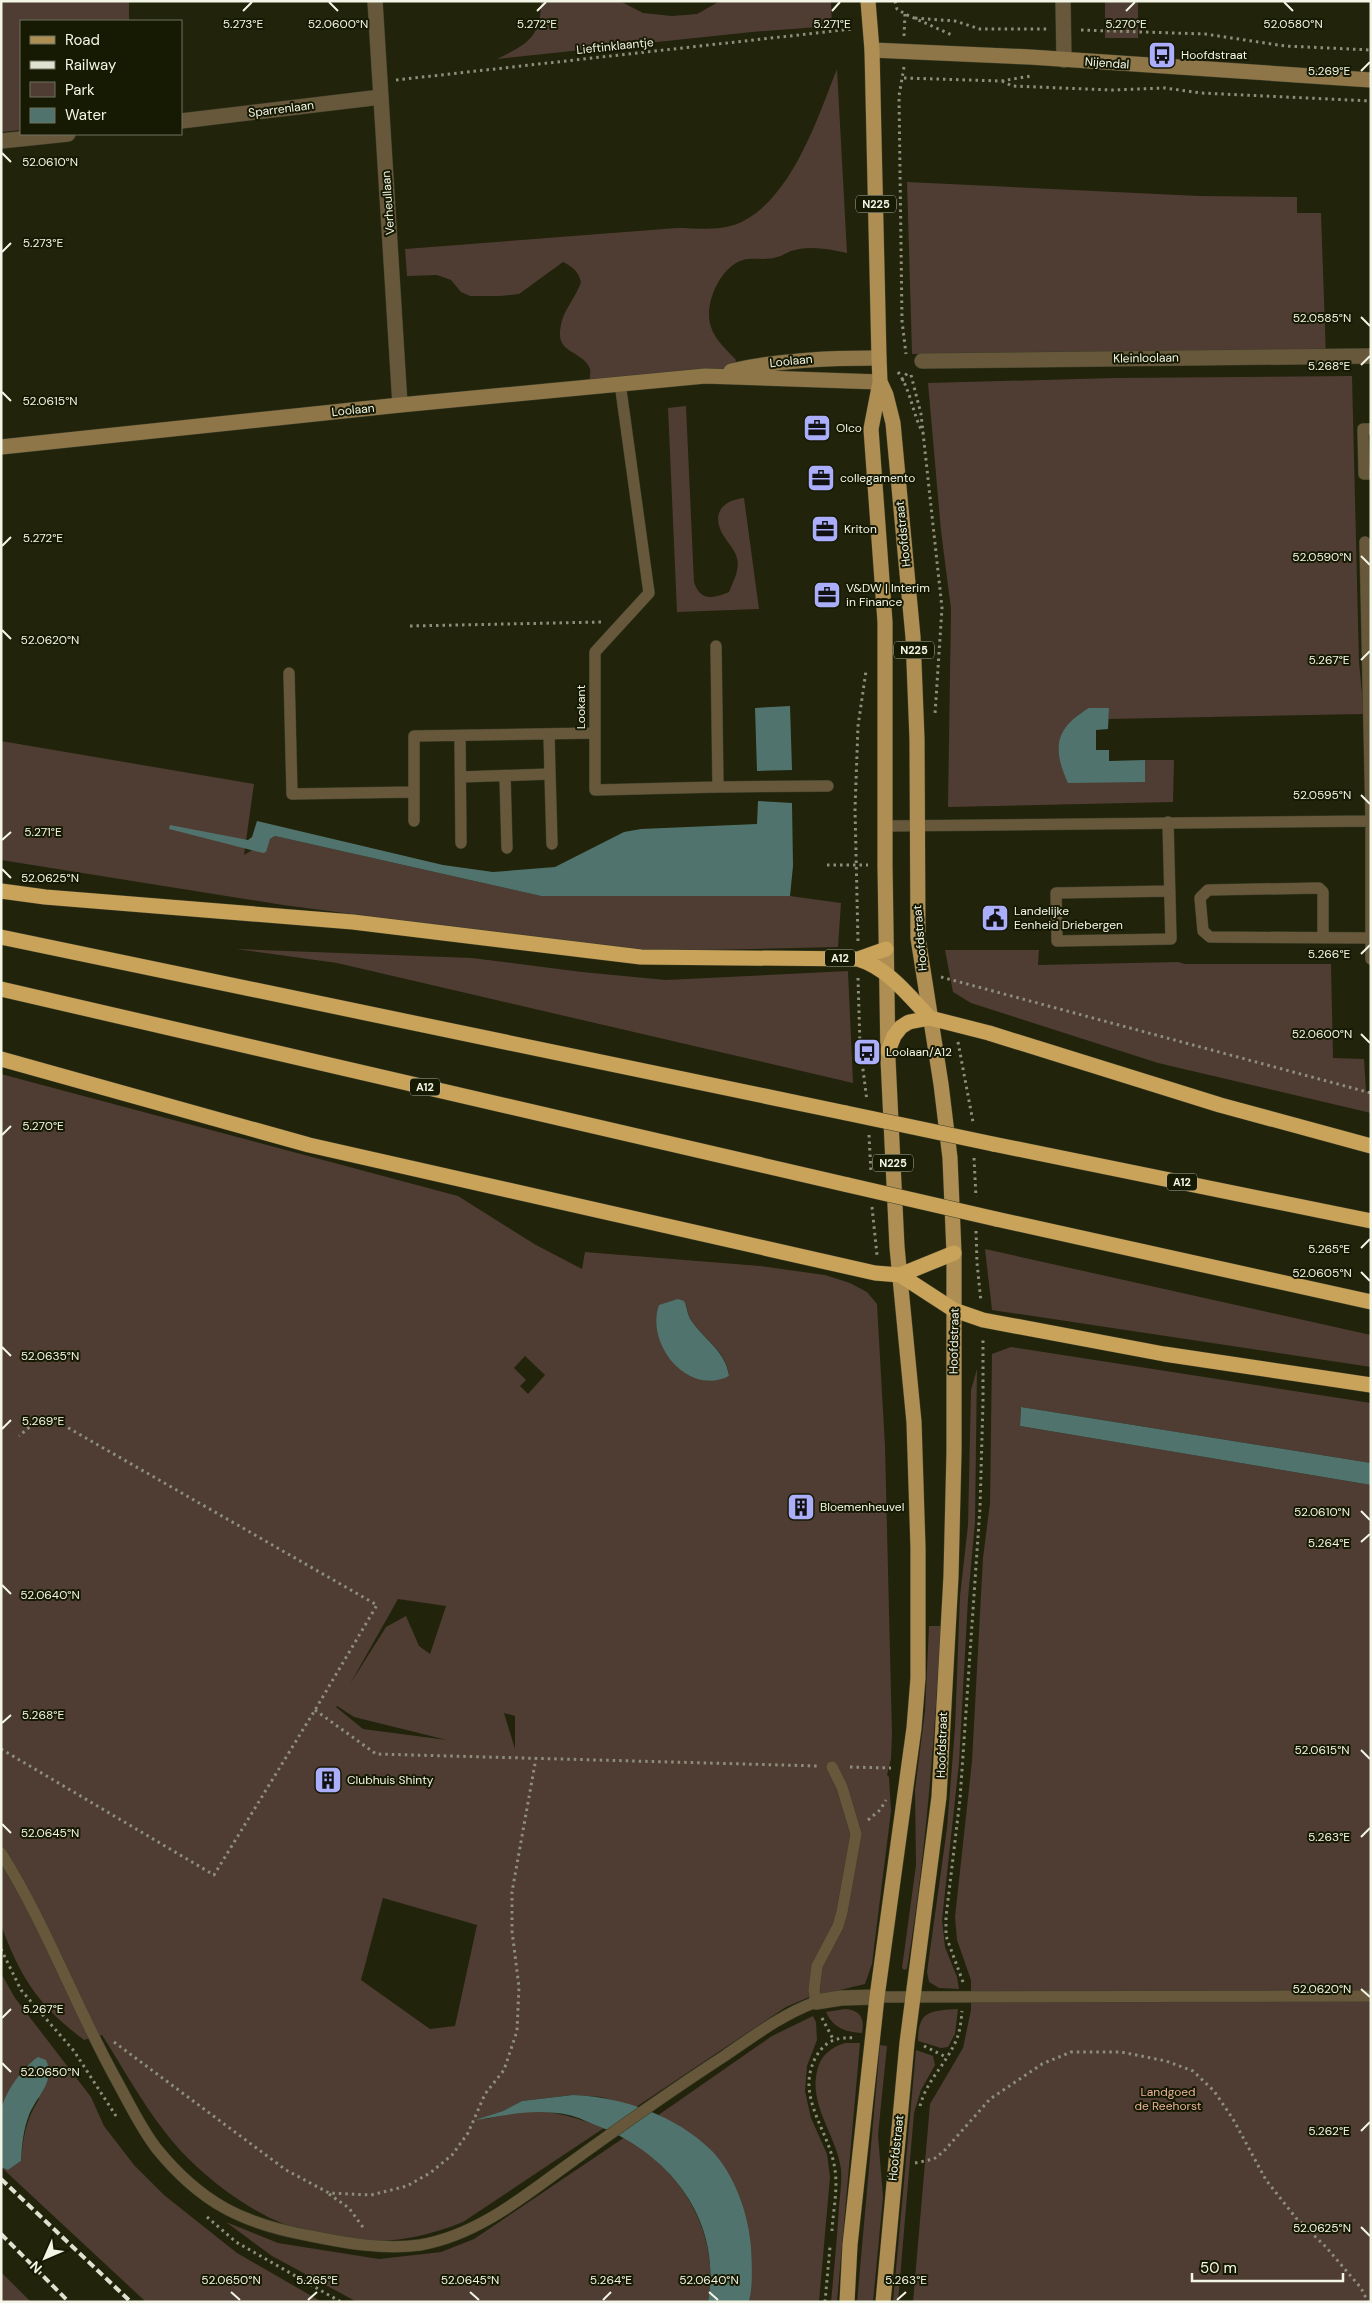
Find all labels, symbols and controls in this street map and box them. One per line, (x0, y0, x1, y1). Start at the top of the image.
text: 5.273°E (223, 16, 263, 32)
text: 52.0600°N (308, 16, 368, 32)
text: 5.272°E (517, 16, 557, 32)
text: 5.271°E (813, 16, 851, 32)
text: 5.270°E (1105, 16, 1147, 32)
text: 52.0580°N (1263, 16, 1323, 32)
legend (20, 20, 182, 135)
text: Road (65, 30, 100, 50)
street label: Lieftinklaantje (576, 34, 655, 58)
bus stop icon: Hoofdstraat (1147, 40, 1177, 70)
place label: Hoofdstraat (1181, 47, 1248, 63)
street label: Nijendal (1084, 53, 1130, 73)
text: Railway (65, 55, 117, 75)
text: 5.269°E (1308, 63, 1350, 79)
text: Park (65, 80, 95, 100)
street label: Sparrenlaan (247, 97, 315, 121)
text: Water (65, 105, 107, 125)
text: 52.0610°N (22, 154, 78, 170)
street label: Verheullaan (378, 170, 398, 236)
road number: N225 (856, 195, 896, 212)
text: 5.273°E (23, 235, 63, 251)
text: 52.0585°N (1293, 310, 1351, 326)
street label: Kleinloolaan (1113, 349, 1179, 367)
street label: Loolaan (769, 351, 813, 371)
text: 5.268°E (1308, 358, 1350, 374)
text: 52.0615°N (22, 393, 78, 409)
street label: Loolaan (331, 400, 375, 420)
office icon: Olco (802, 413, 832, 443)
place label: Olco (836, 420, 862, 436)
office icon: collegamento (806, 463, 836, 493)
place label: collegamento (840, 470, 915, 486)
street label: Hoofdstraat (892, 500, 914, 568)
office icon: Kriton (810, 514, 840, 544)
place label: Kriton (844, 521, 877, 537)
text: 5.272°E (23, 530, 63, 546)
text: 52.0590°N (1292, 549, 1352, 565)
office icon: V&DW | Interim in Finance (812, 580, 842, 610)
place label: V&DW | Interim in Finance (846, 580, 930, 610)
text: 52.0620°N (21, 632, 79, 648)
road number: N225 (894, 642, 934, 658)
text: 5.267°E (1308, 652, 1350, 668)
street label: Lookant (573, 684, 589, 729)
text: 52.0595°N (1293, 787, 1351, 803)
text: 5.271°E (24, 824, 62, 840)
text: 52.0625°N (21, 870, 79, 886)
public building icon: Landelijke Eenheid Driebergen (980, 903, 1010, 933)
place label: Landelijke Eenheid Driebergen (1014, 903, 1123, 933)
street label: Hoofdstraat (909, 904, 931, 972)
text: 5.266°E (1308, 946, 1351, 962)
road number: A12 (825, 950, 855, 966)
text: 52.0600°N (1292, 1026, 1352, 1042)
bus stop icon: Loolaan/A12 (852, 1037, 882, 1067)
place label: Loolaan/A12 (886, 1044, 952, 1060)
road number: A12 (410, 1078, 440, 1096)
text: 5.270°E (22, 1118, 64, 1134)
road number: N225 (873, 1154, 913, 1172)
road number: A12 (1167, 1174, 1197, 1190)
text: 5.265°E (1308, 1241, 1350, 1257)
text: 52.0605°N (1292, 1265, 1352, 1281)
street label: Hoofdstraat (945, 1307, 963, 1374)
text: 52.0635°N (21, 1348, 79, 1364)
text: 5.269°E (22, 1413, 64, 1429)
building icon: Bloemenheuvel (786, 1492, 816, 1522)
place label: Bloemenheuvel (820, 1499, 904, 1515)
text: 52.0610°N (1294, 1504, 1350, 1520)
text: 5.264°E (1308, 1535, 1350, 1551)
text: 52.0640°N (20, 1587, 80, 1603)
text: 5.268°E (22, 1707, 64, 1723)
street label: Hoofdstraat (933, 1711, 951, 1778)
text: 52.0615°N (1294, 1742, 1350, 1758)
building icon: Clubhuis Shinty (313, 1765, 343, 1795)
place label: Clubhuis Shinty (347, 1772, 434, 1788)
text: 52.0645°N (21, 1825, 79, 1841)
text: 5.263°E (1308, 1829, 1350, 1845)
text: 52.0620°N (1293, 1981, 1351, 1997)
text: 5.267°E (22, 2001, 64, 2017)
text: 52.0650°N (20, 2064, 80, 2080)
park label: Landgoed de Reehorst (1135, 2084, 1202, 2114)
street label: Hoofdstraat (885, 2114, 907, 2182)
text: 5.262°E (1308, 2123, 1350, 2139)
text: 52.0625°N (1293, 2220, 1351, 2236)
north arrow (20, 2233, 70, 2283)
scale bar (1192, 2250, 1343, 2282)
text: N (26, 2257, 46, 2277)
text: 50 m (1200, 2258, 1237, 2278)
text: 52.0650°N (201, 2272, 261, 2288)
text: 5.265°E (296, 2272, 338, 2288)
text: 52.0645°N (441, 2272, 499, 2288)
text: 5.264°E (590, 2272, 632, 2288)
text: 52.0640°N (679, 2272, 739, 2288)
text: 5.263°E (885, 2272, 927, 2288)

